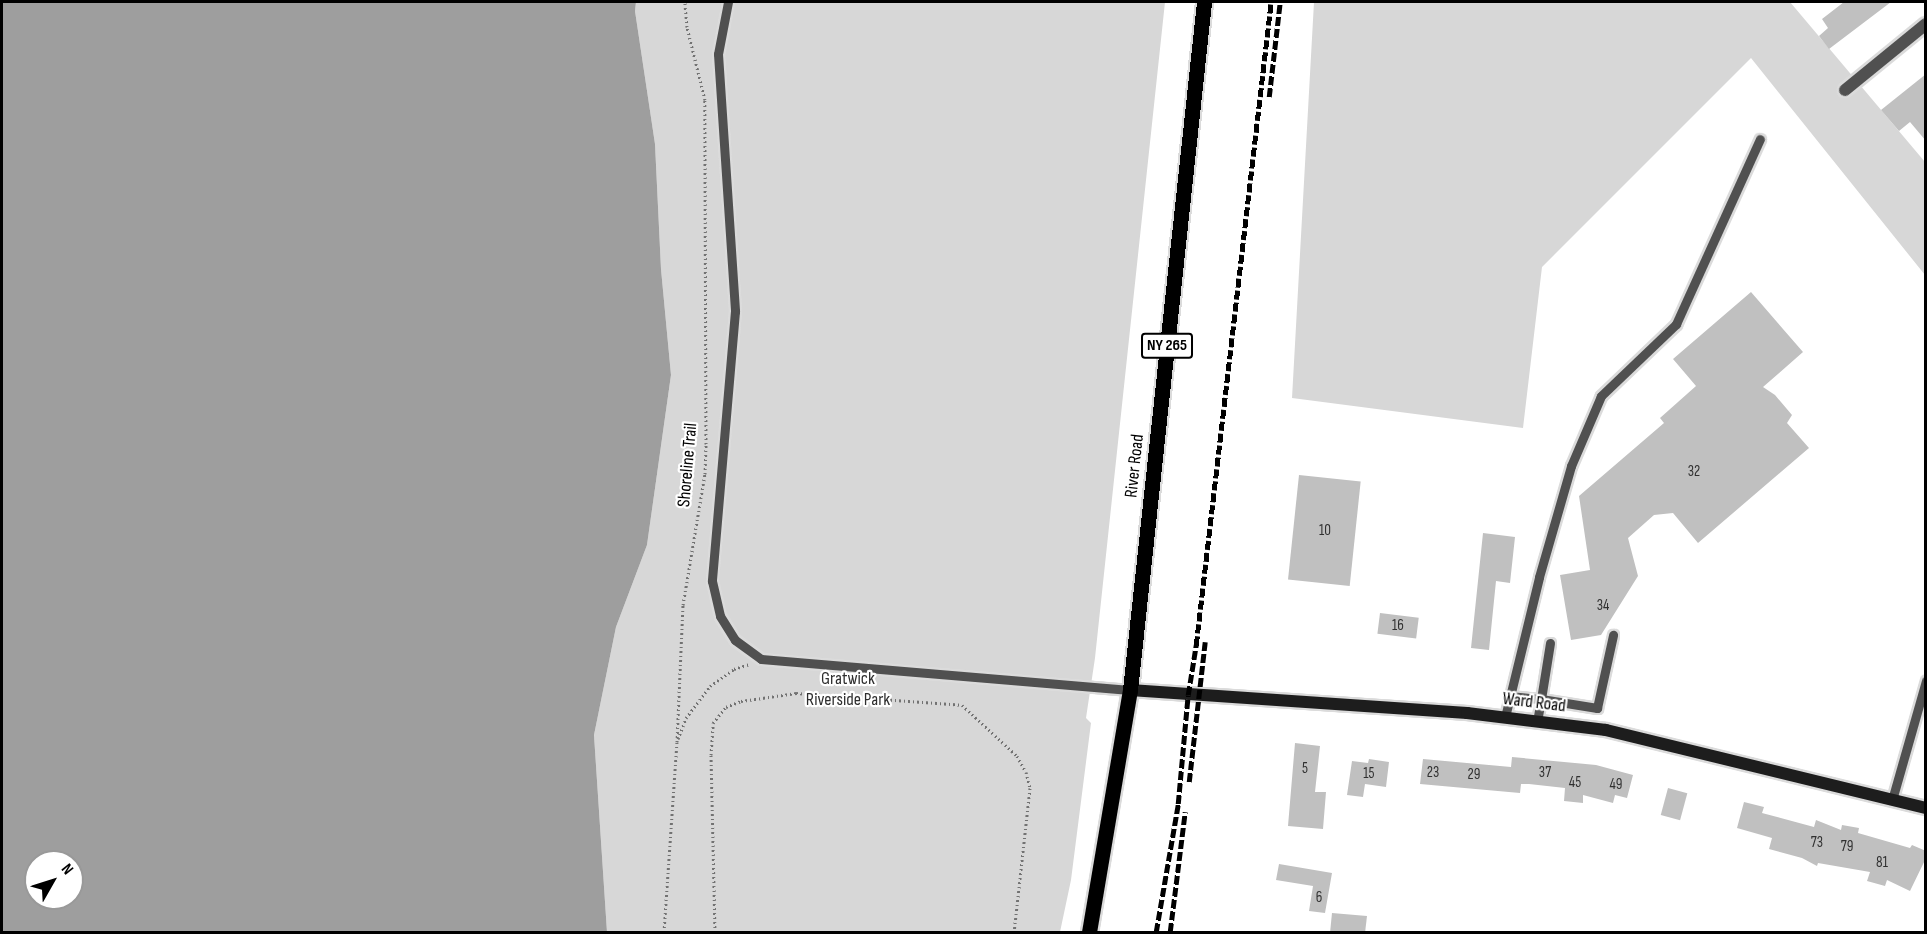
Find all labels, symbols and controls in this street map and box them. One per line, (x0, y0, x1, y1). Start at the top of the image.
road number: NY 265 (1140, 333, 1194, 359)
street label: Shoreline Trail (674, 422, 702, 508)
street label: River Road (1121, 433, 1149, 499)
house number: 32 (1688, 463, 1700, 481)
house number: 10 (1319, 522, 1331, 540)
house number: 34 (1597, 597, 1609, 615)
house number: 16 (1392, 617, 1404, 635)
park label: Gratwick Riverside Park (806, 669, 890, 712)
street label: Ward Road (1501, 688, 1567, 718)
house number: 5 (1302, 760, 1308, 778)
house number: 23 (1427, 764, 1439, 782)
house number: 37 (1539, 764, 1551, 782)
house number: 15 (1363, 765, 1375, 783)
house number: 29 (1468, 766, 1480, 784)
house number: 45 (1569, 774, 1581, 792)
house number: 49 (1610, 776, 1622, 794)
house number: 73 (1811, 834, 1823, 852)
house number: 79 (1841, 838, 1853, 856)
north arrow (24, 850, 84, 910)
house number: 81 (1876, 854, 1888, 872)
text: N (57, 860, 77, 879)
house number: 6 (1316, 889, 1322, 907)

